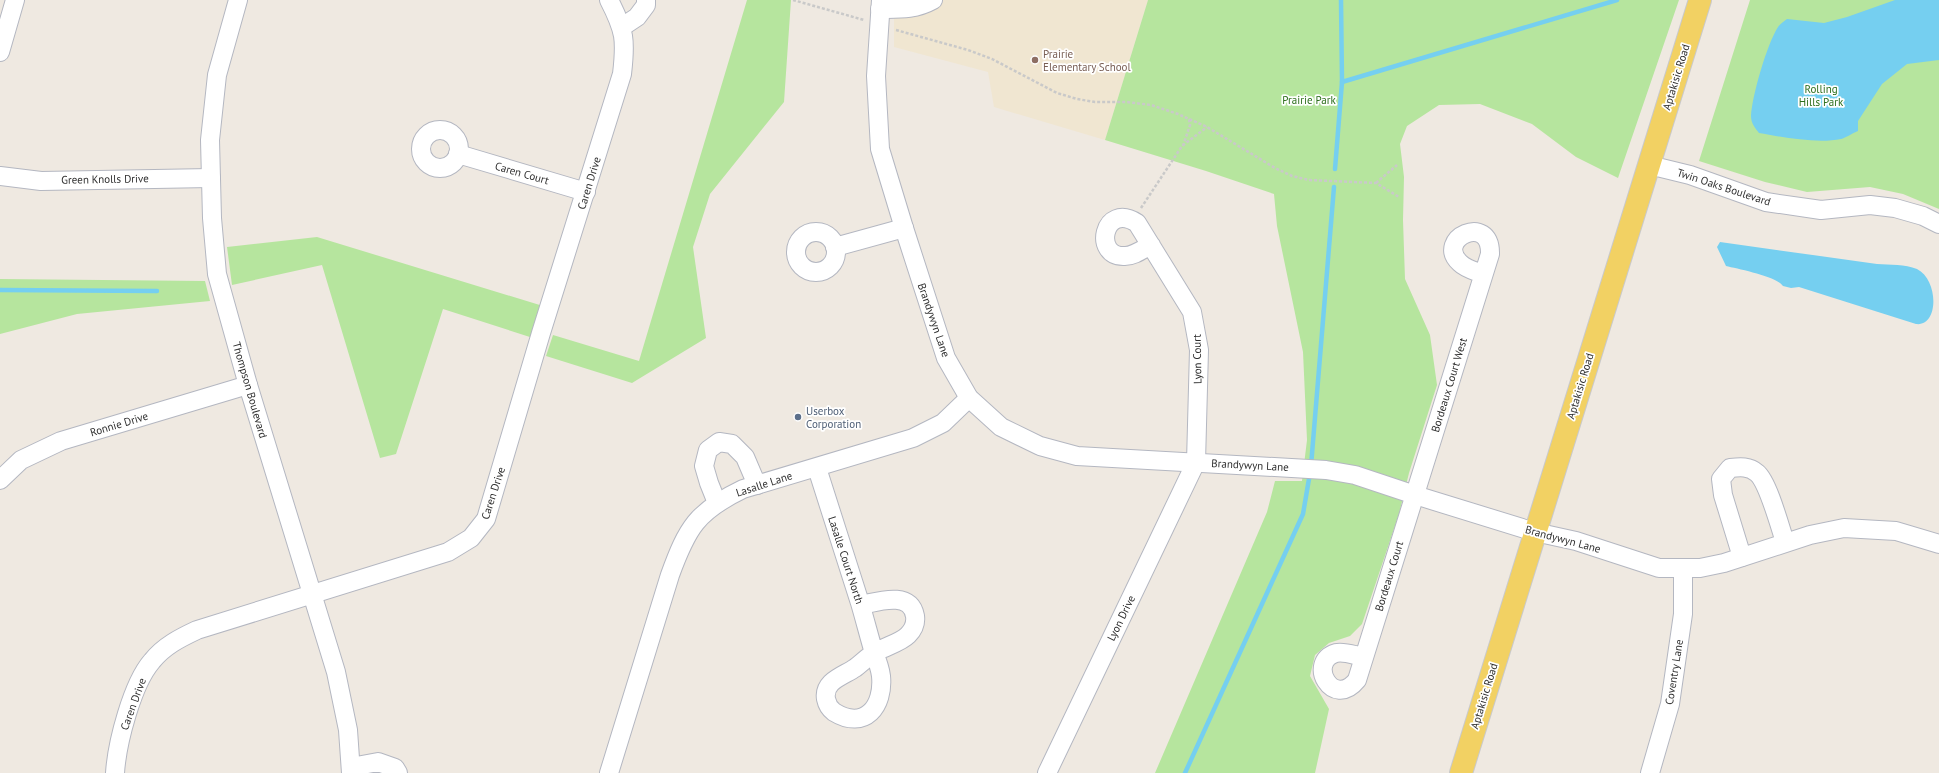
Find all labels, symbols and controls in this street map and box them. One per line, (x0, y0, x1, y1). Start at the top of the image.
street label: Aptakisic Road (1659, 42, 1693, 112)
place label: Prairie Elementary School (1043, 47, 1131, 74)
marker: Prairie Elementary School (1030, 55, 1040, 65)
park label: Rolling Hills Park (1799, 82, 1844, 109)
park label: Prairie Park (1282, 93, 1336, 107)
street label: Caren Drive (574, 155, 604, 211)
street label: Caren Court (493, 159, 551, 187)
street label: Twin Oaks Boulevard (1675, 165, 1773, 209)
street label: Green Knolls Drive (61, 171, 149, 187)
street label: Brandywyn Lane (915, 281, 953, 359)
street label: Lyon Court (1190, 334, 1204, 384)
street label: Bordeaux Court West (1428, 336, 1470, 434)
street label: Thompson Boulevard (230, 340, 270, 440)
street label: Aptakisic Road (1563, 351, 1597, 421)
place label: Userbox Corporation (806, 404, 861, 431)
street label: Ronnie Drive (88, 408, 150, 439)
marker: Userbox Corporation (793, 412, 803, 422)
street label: Brandywyn Lane (1211, 456, 1289, 474)
street label: Caren Drive (478, 465, 508, 521)
street label: Lasalle Lane (734, 468, 794, 500)
street label: Lasalle Court North (825, 514, 867, 606)
street label: Brandywyn Lane (1524, 522, 1603, 556)
street label: Bordeaux Court (1372, 539, 1406, 613)
street label: Lyon Drive (1104, 592, 1138, 643)
street label: Coventry Lane (1662, 638, 1686, 706)
street label: Aptakisic Road (1467, 661, 1501, 731)
street label: Caren Drive (117, 676, 149, 732)

